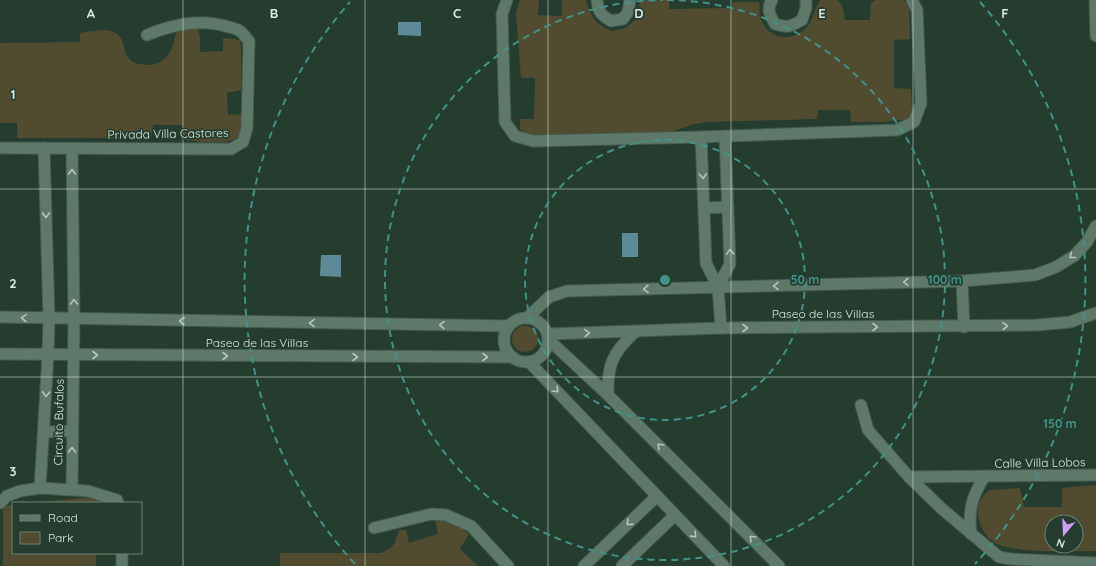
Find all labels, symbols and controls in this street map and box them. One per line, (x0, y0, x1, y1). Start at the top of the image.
text: A (87, 5, 96, 21)
text: B (270, 5, 278, 21)
text: C (453, 5, 461, 21)
text: D (634, 5, 644, 21)
text: E (818, 5, 826, 21)
text: F (1001, 5, 1009, 21)
text: 1 (10, 86, 16, 102)
street label: Privada Villa Castores (107, 125, 229, 142)
one-way arrow (68, 169, 76, 175)
one-way arrow (698, 173, 707, 179)
one-way arrow (42, 212, 50, 218)
one-way arrow (726, 249, 734, 255)
one-way arrow (1070, 251, 1077, 258)
text: 50 m (791, 272, 819, 287)
text: 100 m (928, 272, 962, 287)
centre of rings (658, 273, 672, 287)
text: 2 (9, 275, 17, 291)
one-way arrow (903, 278, 909, 287)
one-way arrow (773, 282, 779, 290)
one-way arrow (643, 285, 649, 293)
one-way arrow (70, 299, 78, 305)
street label: Paseo de las Villas (772, 306, 875, 321)
one-way arrow (21, 313, 27, 322)
one-way arrow (179, 317, 185, 325)
one-way arrow (309, 319, 315, 327)
one-way arrow (439, 321, 445, 329)
one-way arrow (1002, 322, 1008, 330)
one-way arrow (872, 323, 878, 331)
one-way arrow (742, 324, 748, 332)
one-way arrow (584, 329, 590, 337)
street label: Paseo de las Villas (206, 335, 309, 350)
one-way arrow (92, 351, 98, 359)
one-way arrow (222, 352, 228, 360)
one-way arrow (352, 353, 358, 361)
one-way arrow (482, 353, 488, 361)
street label: Circuito Bufalos (50, 378, 67, 465)
one-way arrow (551, 385, 559, 393)
one-way arrow (42, 391, 50, 397)
text: 150 m (1043, 416, 1077, 431)
one-way arrow (657, 443, 665, 451)
one-way arrow (68, 447, 76, 453)
street label: Calle Villa Lobos (994, 454, 1086, 471)
text: 3 (10, 463, 17, 479)
legend (12, 502, 142, 554)
text: Road (48, 510, 78, 525)
north arrow (1044, 514, 1084, 554)
one-way arrow (626, 519, 634, 526)
text: Park (48, 530, 73, 545)
one-way arrow (689, 530, 697, 538)
one-way arrow (749, 535, 757, 543)
text: N (1055, 536, 1067, 551)

